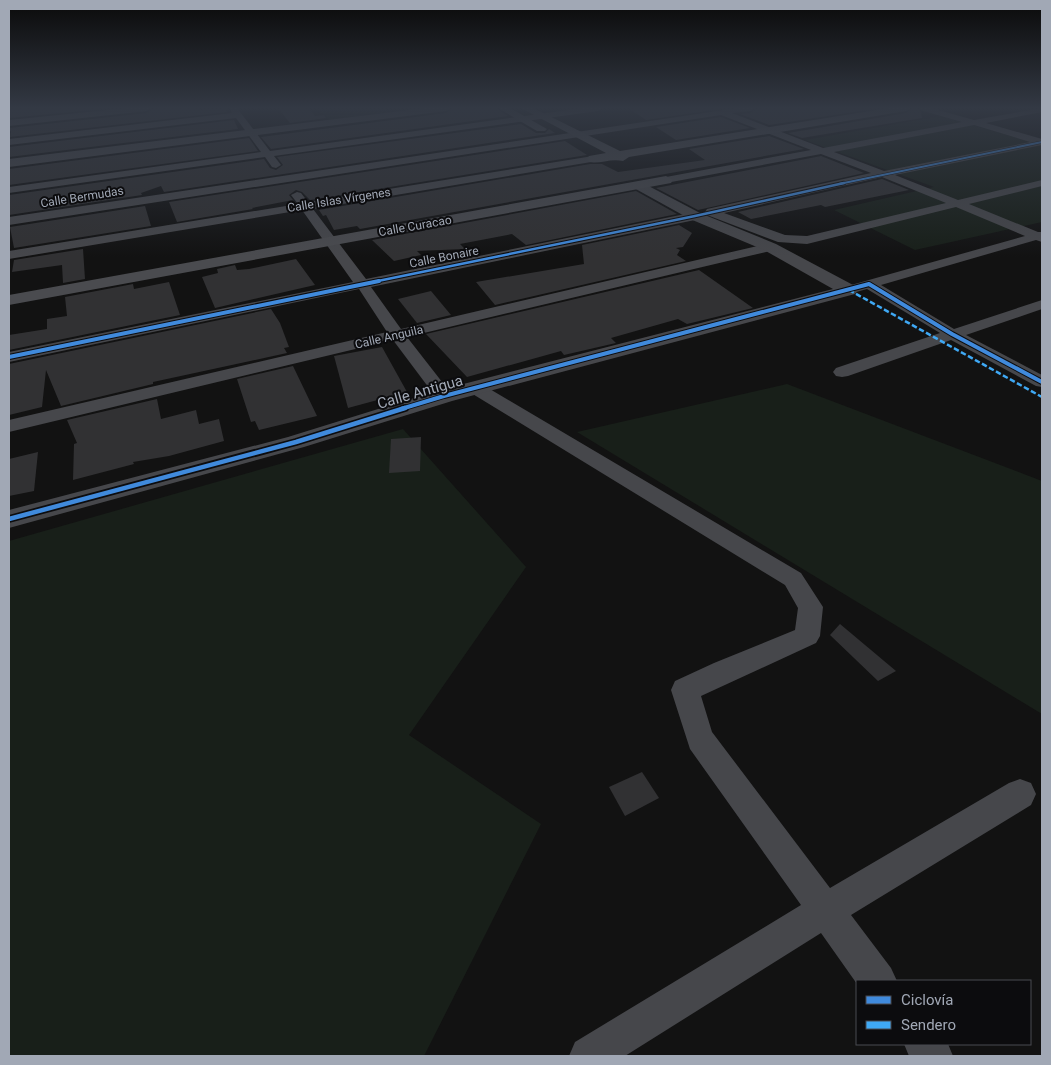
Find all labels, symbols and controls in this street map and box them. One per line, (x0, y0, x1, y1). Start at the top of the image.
street label: Calle Bermudas (39, 184, 125, 210)
street label: Calle Islas Vírgenes (286, 185, 392, 215)
street label: Calle Curacao (377, 213, 453, 239)
street label: Calle Bonaire (408, 243, 480, 271)
street label: Calle Anguila (353, 322, 425, 352)
street label: Calle Antigua (375, 371, 465, 413)
legend (856, 980, 1031, 1045)
text: Ciclovía (901, 991, 954, 1009)
text: Sendero (901, 1016, 956, 1034)

